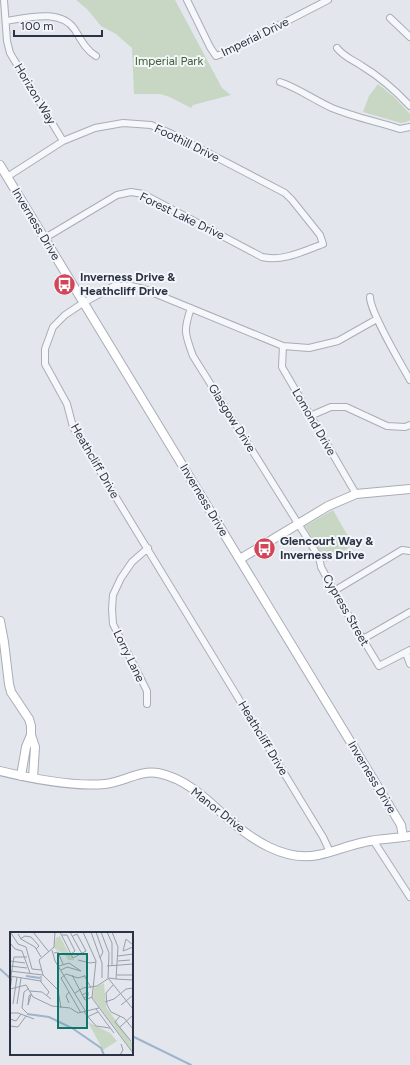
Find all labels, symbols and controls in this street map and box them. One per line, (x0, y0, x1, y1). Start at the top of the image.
scale bar (14, 12, 102, 38)
street label: Imperial Drive (219, 14, 291, 59)
text: 100 m (20, 19, 54, 33)
park label: Imperial Park (135, 54, 203, 68)
street label: Horizon Way (11, 61, 59, 128)
street label: Foothill Drive (152, 121, 222, 165)
street label: Inverness Drive (9, 185, 63, 263)
street label: Forest Lake Drive (137, 189, 227, 243)
place label: Inverness Drive & Heathcliff Drive (80, 270, 175, 298)
bus stop icon: Inverness Drive & Heathcliff Drive (52, 271, 78, 297)
street label: Glasgow Drive (206, 381, 259, 455)
street label: Lomond Drive (289, 386, 339, 458)
street label: Heathcliff Drive (68, 421, 122, 501)
street label: Inverness Drive (177, 461, 231, 539)
place label: Glencourt Way & Inverness Drive (280, 534, 373, 562)
bus stop icon: Glencourt Way & Inverness Drive (252, 535, 278, 561)
street label: Cypress Street (320, 572, 372, 649)
street label: Lorry Lane (110, 628, 148, 685)
street label: Heathcliff Drive (235, 698, 291, 778)
street label: Inverness Drive (345, 738, 399, 816)
street label: Manor Drive (188, 785, 248, 836)
inset map (10, 932, 133, 1055)

